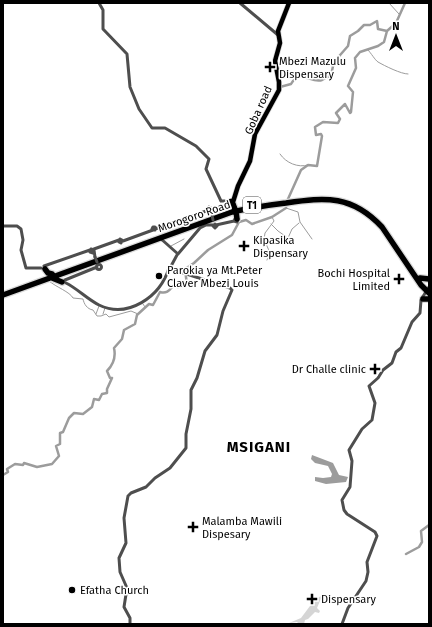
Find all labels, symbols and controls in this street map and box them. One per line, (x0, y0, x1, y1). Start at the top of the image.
north arrow (376, 16, 416, 56)
text: N (392, 20, 400, 33)
place label: Mbezi Mazulu Dispensary (279, 55, 346, 81)
marker: Mbezi Mazulu Dispensary (264, 61, 276, 73)
street label: Goba road (242, 84, 275, 136)
road number: T1 (243, 197, 261, 213)
street label: Morogoro Road (156, 198, 232, 235)
place label: Kipasika Dispensary (253, 234, 309, 260)
marker: Kipasika Dispensary (238, 240, 250, 252)
place label: Parokia ya Mt.Peter Claver Mbezi Louis (167, 264, 263, 290)
place label: Bochi Hospital Limited (317, 267, 390, 293)
marker: Parokia ya Mt.Peter Claver Mbezi Louis (154, 271, 164, 281)
marker: Bochi Hospital Limited (393, 273, 405, 285)
place label: Dr Challe clinic (292, 363, 366, 376)
marker: Dr Challe clinic (369, 363, 381, 375)
district label: MSIGANI (227, 438, 291, 456)
place label: Malamba Mawili Dispesary (202, 515, 282, 541)
marker: Malamba Mawili Dispesary (187, 521, 199, 533)
place label: Efatha Church (80, 584, 149, 597)
marker: Efatha Church (67, 585, 77, 595)
marker: Dispensary (306, 593, 318, 605)
place label: Dispensary (321, 593, 377, 606)

